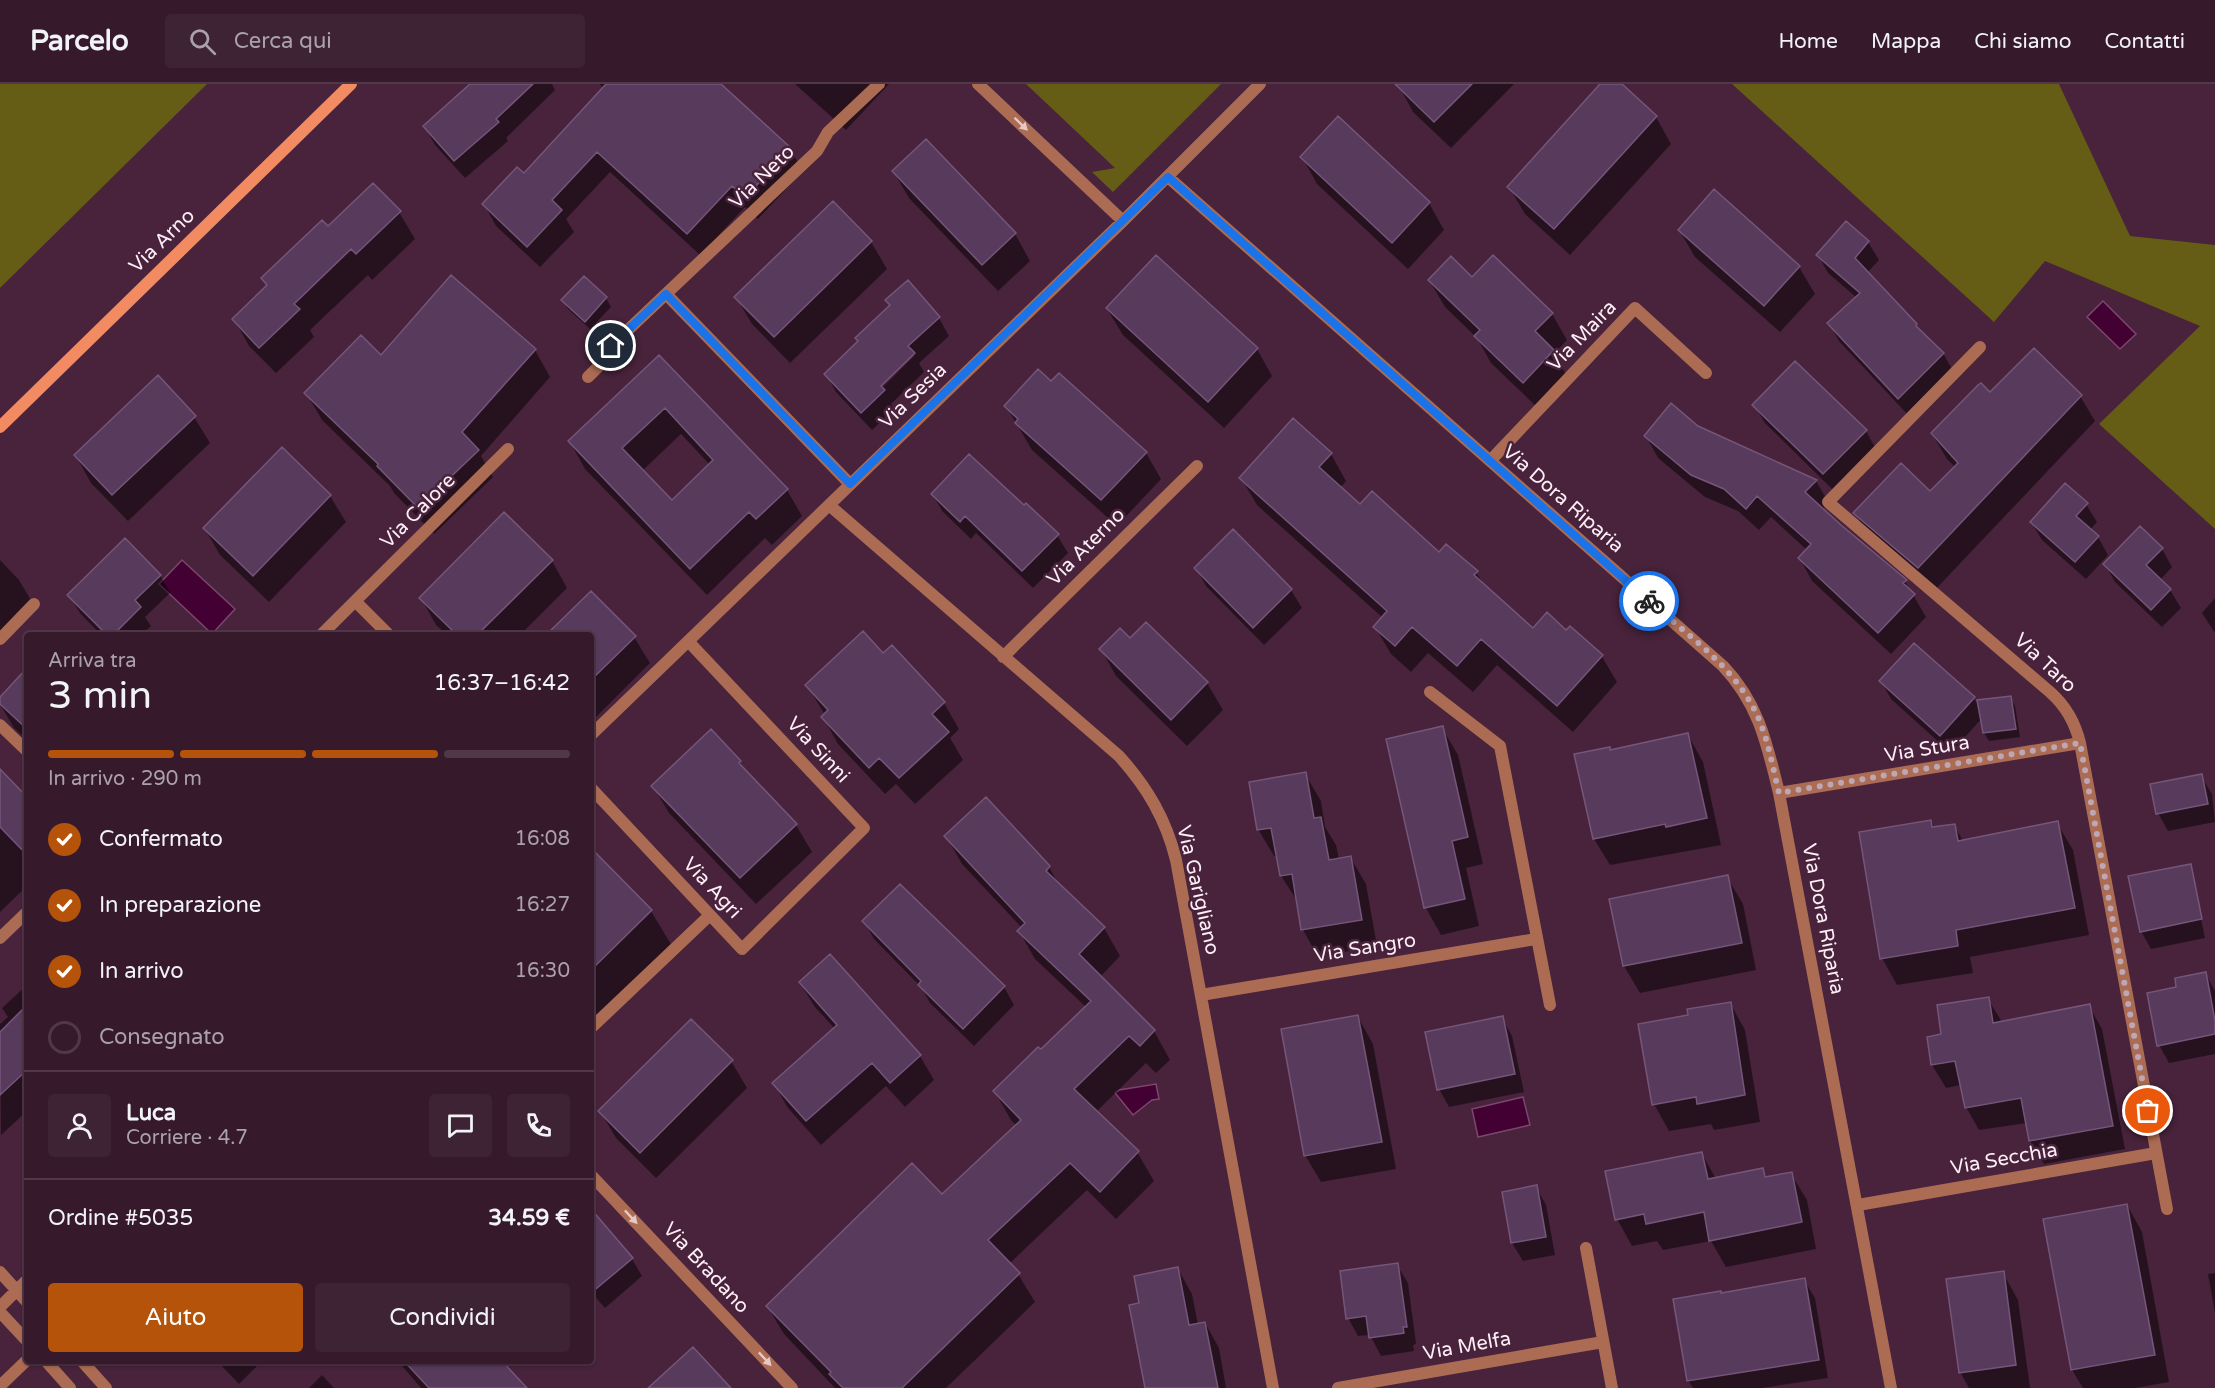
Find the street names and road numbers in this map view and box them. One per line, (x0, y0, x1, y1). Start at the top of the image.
street label: Via Neto (724, 140, 800, 214)
street label: Via Arno (124, 204, 200, 278)
street label: Via Maira (1542, 295, 1622, 377)
street label: Via Sesia (874, 358, 952, 434)
street label: Via Dora Riparia (1497, 440, 1629, 558)
street label: Via Calore (376, 469, 460, 553)
street label: Via Aterno (1042, 503, 1130, 591)
street label: Via Taro (2009, 628, 2081, 698)
street label: Via Sinni (781, 712, 855, 788)
street label: Via Stura (1883, 730, 1971, 768)
street label: Via Garigliano (1171, 823, 1225, 957)
street label: Via Dora Riparia (1797, 842, 1849, 996)
street label: Via Agri (678, 852, 746, 924)
street label: Via Sangro (1312, 928, 1418, 968)
street label: Via Secchia (1949, 1138, 2059, 1180)
street label: Via Bradano (658, 1217, 754, 1319)
street label: Via Melfa (1421, 1326, 1513, 1366)

